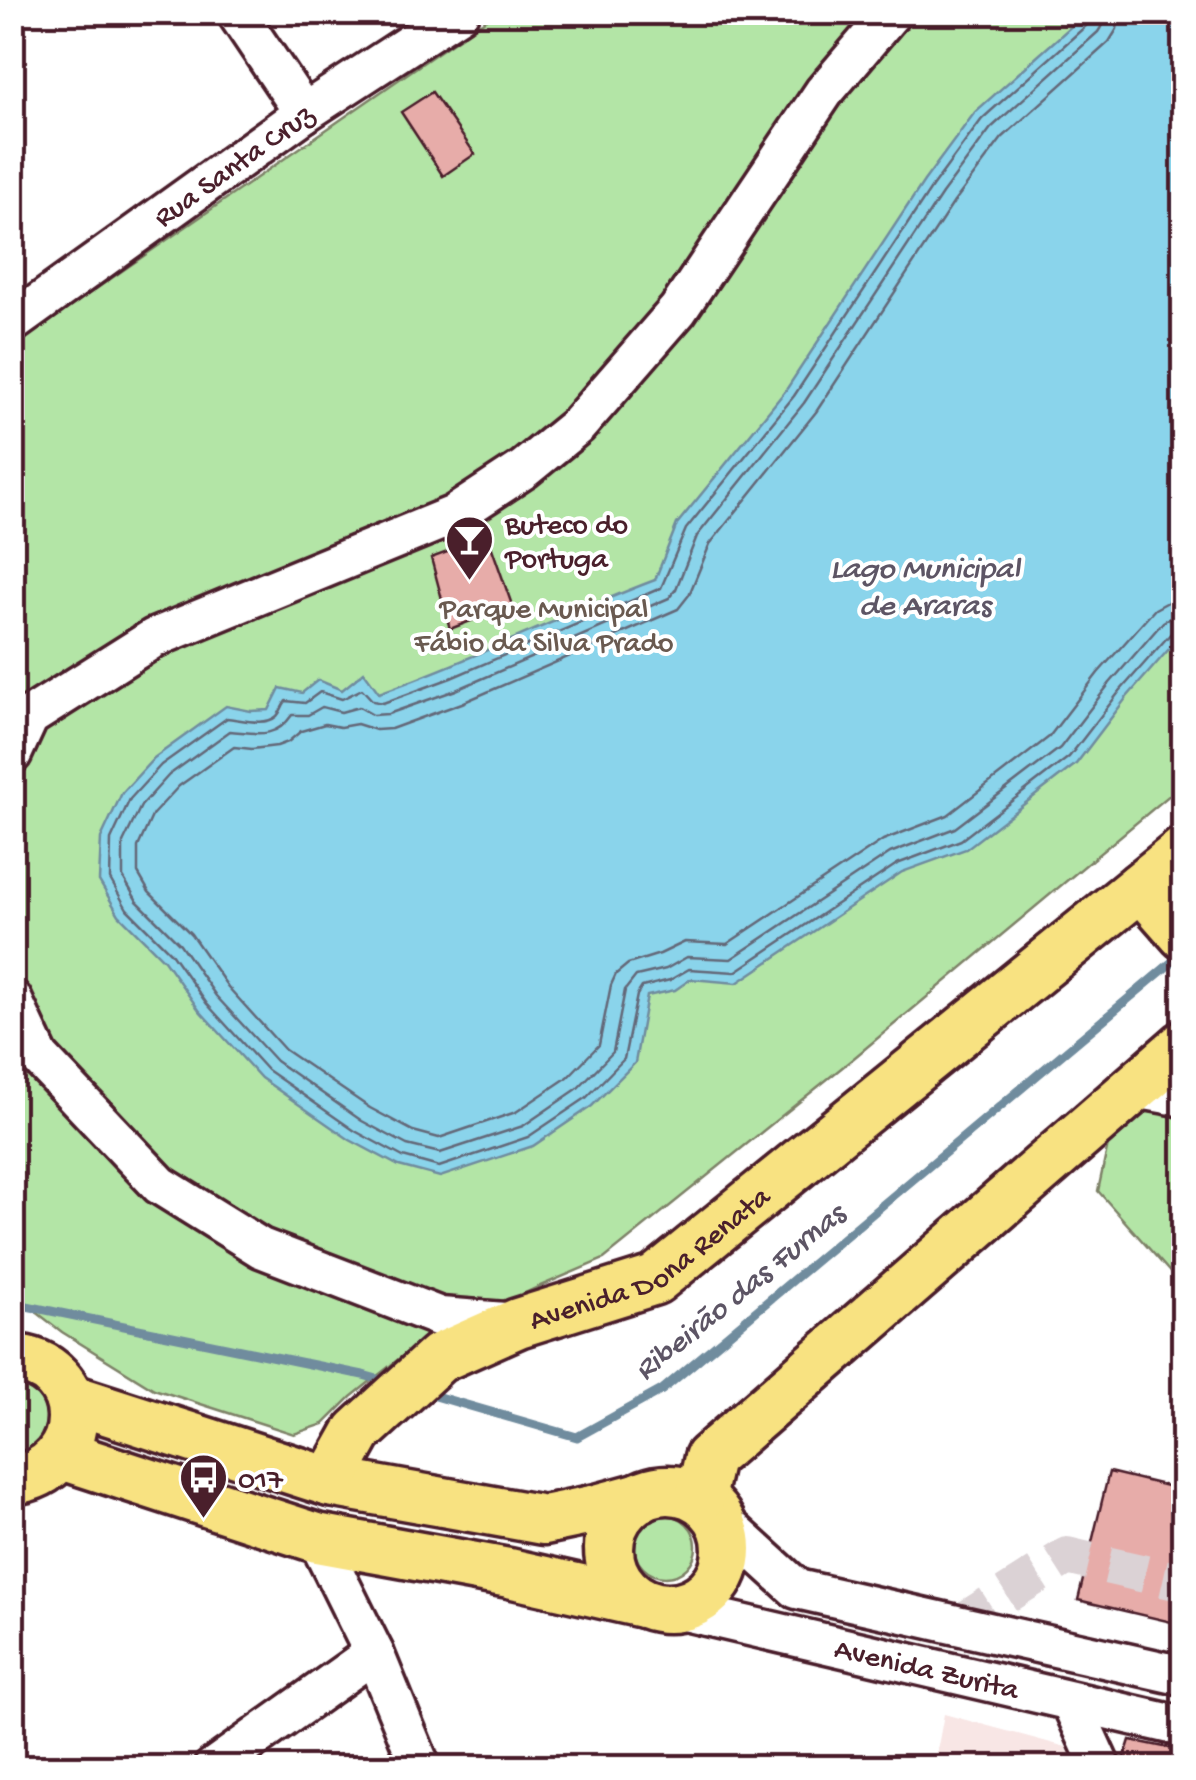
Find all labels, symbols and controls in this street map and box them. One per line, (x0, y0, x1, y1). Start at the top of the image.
street label: Rua Santa Cruz (149, 98, 322, 237)
place label: Buteco do Portuga (504, 510, 628, 579)
bar icon: Buteco do Portuga (444, 514, 496, 582)
water label: Lago Municipal de Araras (830, 552, 1022, 627)
park label: Parque Municipal Fábio da Silva Prado (413, 594, 674, 663)
street label: Avenida Dona Renata (526, 1180, 780, 1340)
water label: Ribeirão das Furnas (628, 1195, 857, 1391)
bus stop icon: 017 (177, 1452, 229, 1520)
place label: 017 (238, 1465, 284, 1500)
street label: Avenida Zurita (831, 1633, 1023, 1710)

